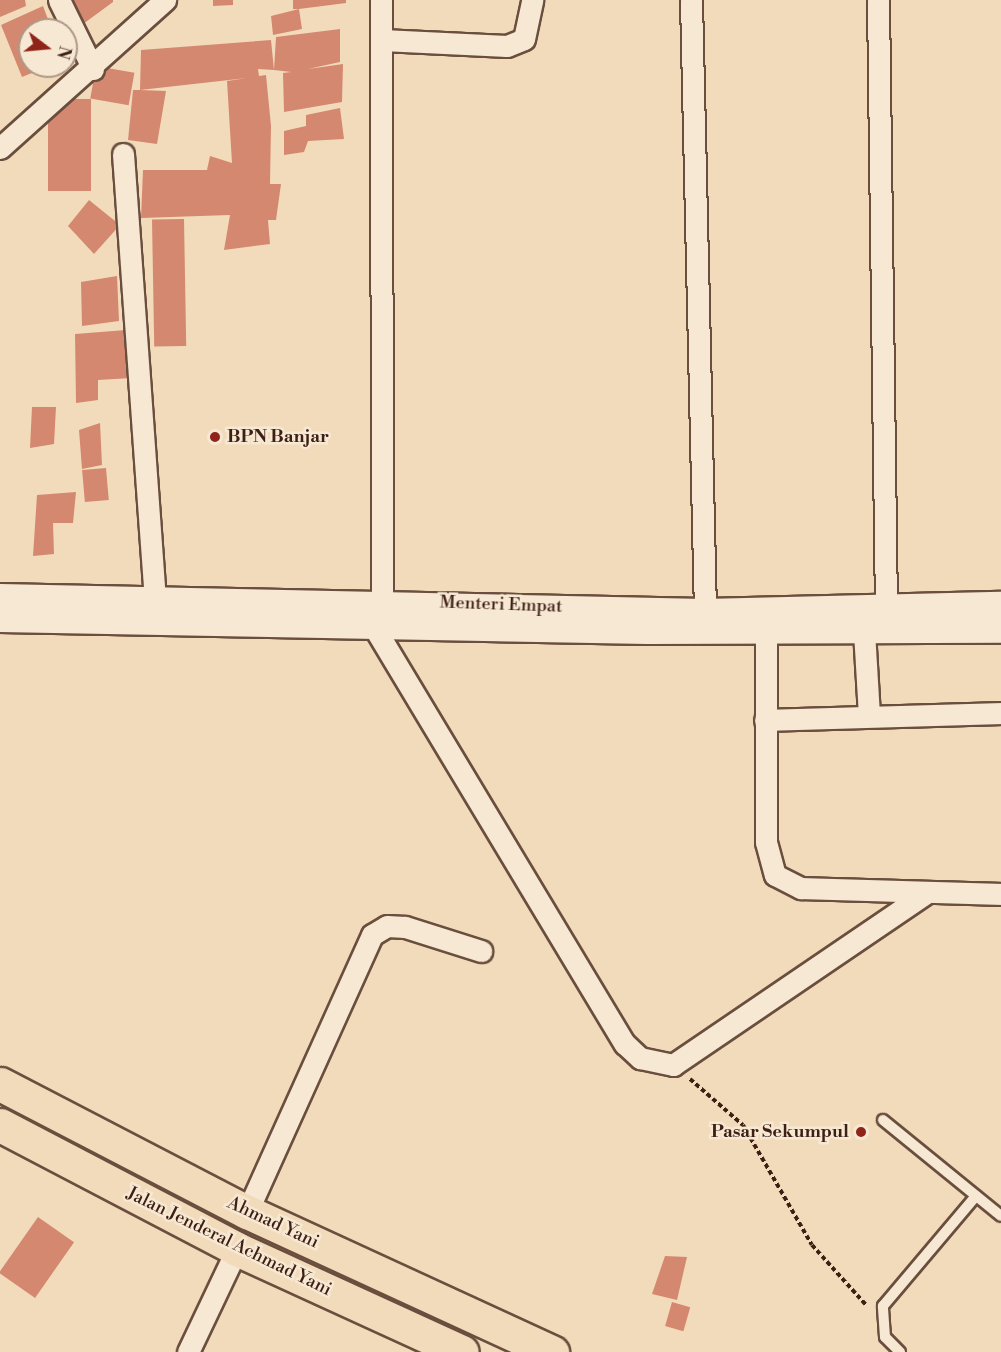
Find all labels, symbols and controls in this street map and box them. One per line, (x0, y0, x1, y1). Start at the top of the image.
north arrow (18, 18, 78, 78)
text: N (52, 44, 75, 61)
place label: BPN Banjar (227, 426, 329, 448)
marker: BPN Banjar (208, 430, 222, 444)
street label: Menteri Empat (439, 592, 563, 618)
place label: Pasar Sekumpul (711, 1121, 849, 1143)
marker: Pasar Sekumpul (854, 1125, 868, 1139)
street label: Jalan Jenderal Achmad Yani (123, 1183, 335, 1301)
street label: Ahmad Yani (224, 1192, 322, 1254)

